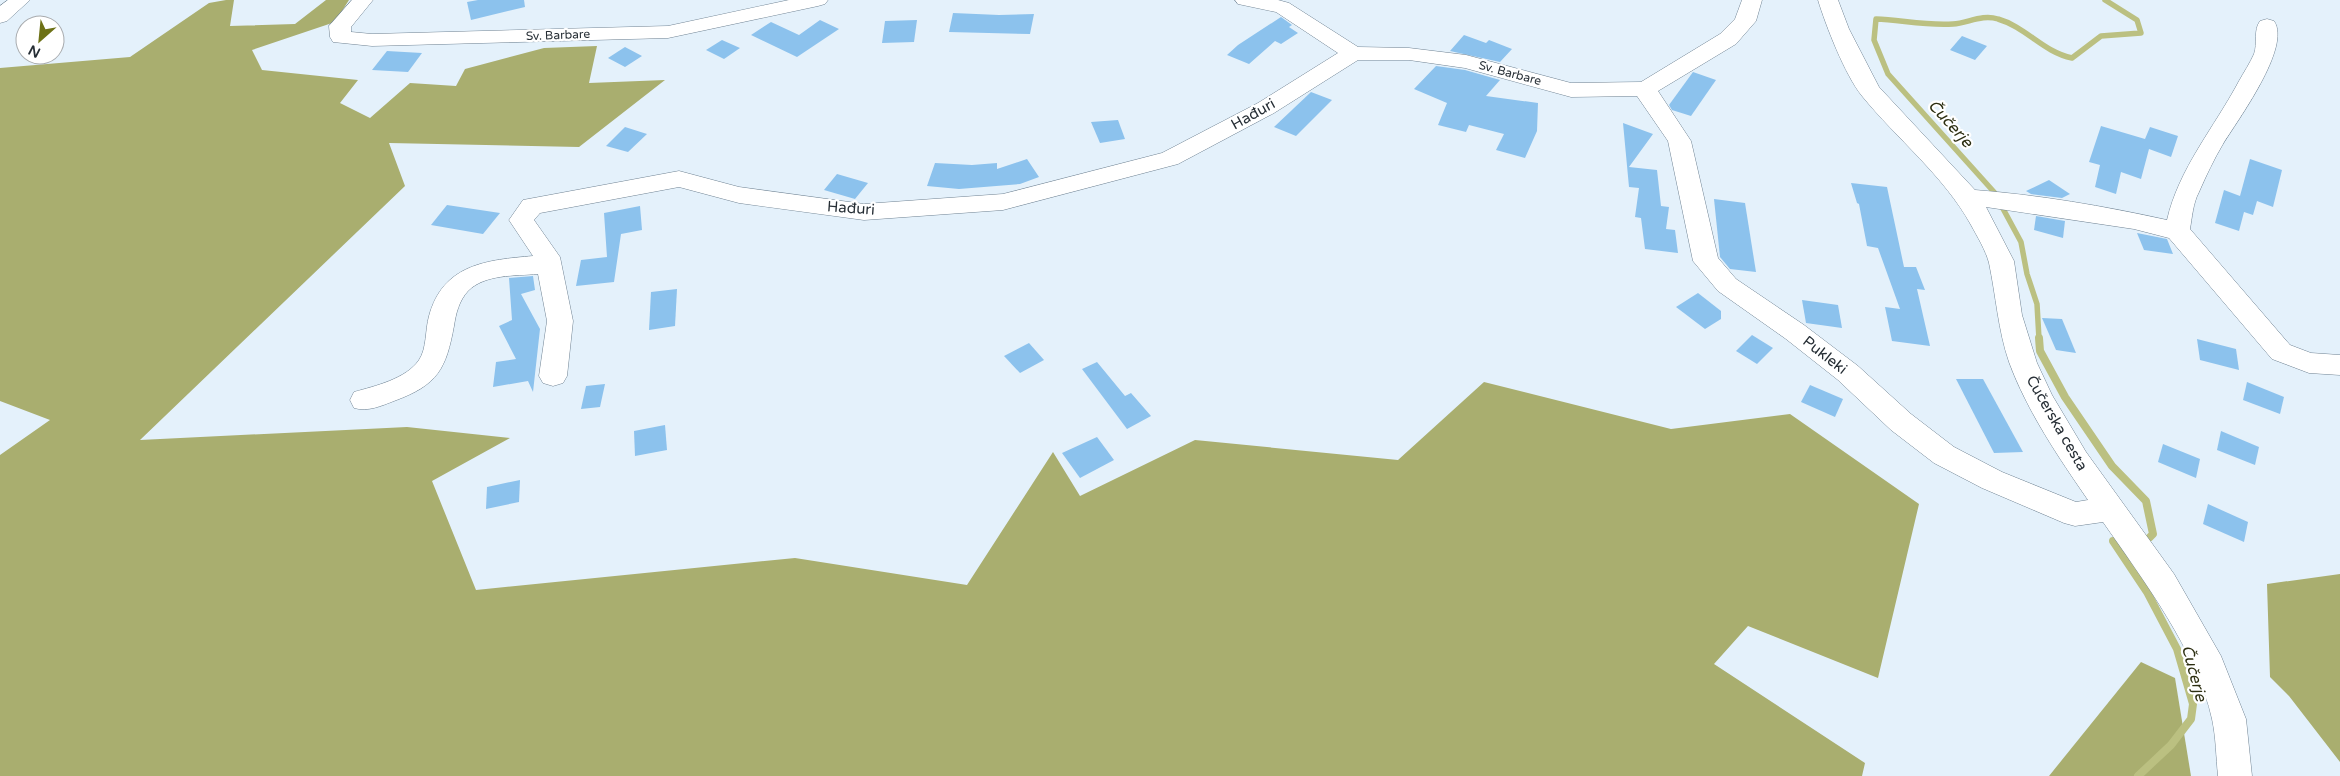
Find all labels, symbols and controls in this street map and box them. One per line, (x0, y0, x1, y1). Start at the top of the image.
north arrow (15, 15, 65, 65)
street label: Sv. Barbare (526, 27, 591, 43)
text: N (25, 41, 43, 61)
street label: Sv. Barbare (1477, 58, 1543, 88)
street label: Hađuri (1228, 95, 1278, 133)
water label: Čučerje (1924, 96, 1978, 152)
street label: Hađuri (826, 197, 876, 219)
street label: Pukleki (1799, 332, 1851, 378)
street label: Čučerska cesta (2022, 372, 2092, 474)
water label: Čučerje (2177, 643, 2211, 705)

